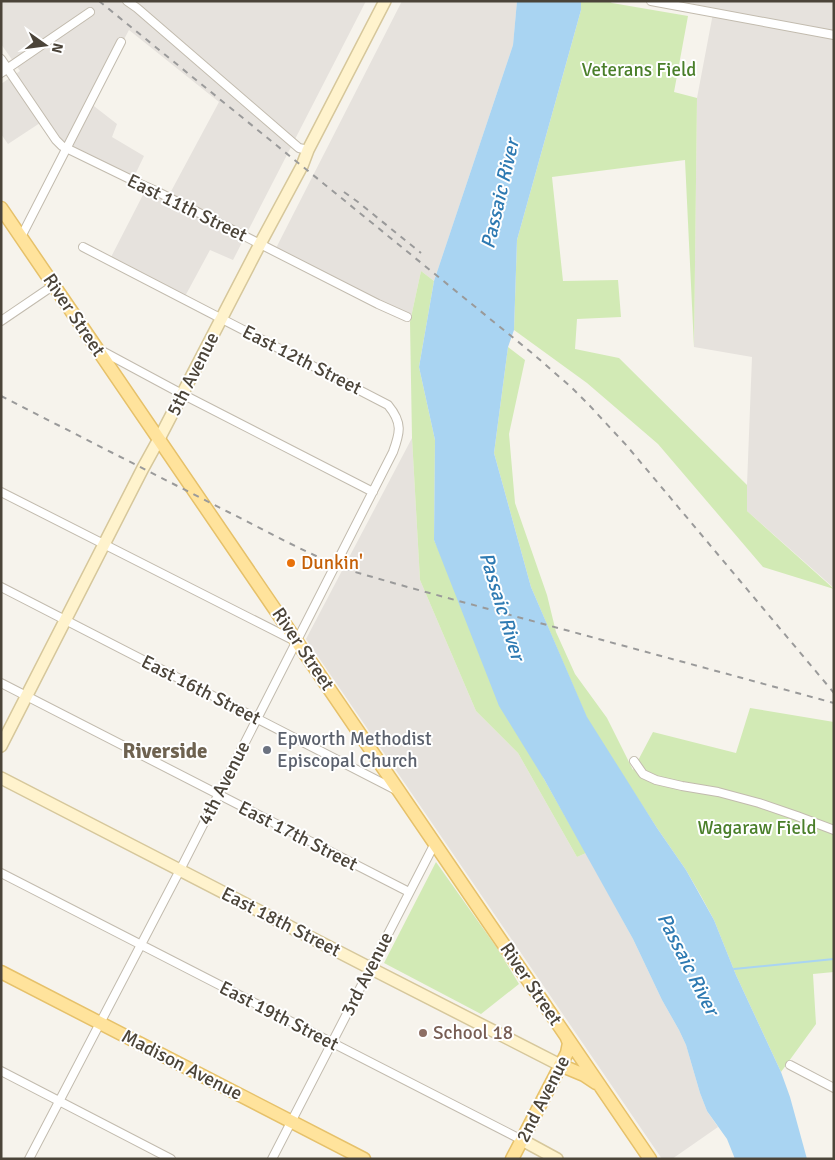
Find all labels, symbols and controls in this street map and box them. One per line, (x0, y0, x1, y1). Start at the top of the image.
north arrow (20, 20, 70, 70)
text: N (48, 41, 67, 55)
park label: Veterans Field (582, 58, 696, 82)
water label: Passaic River (475, 134, 525, 251)
street label: East 11th Street (123, 169, 251, 248)
street label: River Street (38, 269, 111, 361)
street label: East 12th Street (238, 320, 366, 400)
street label: 5th Avenue (162, 328, 224, 420)
water label: Passaic River (474, 549, 531, 665)
place label: Dunkin' (301, 551, 363, 575)
marker: Dunkin' (285, 557, 297, 569)
street label: River Street (267, 603, 340, 695)
street label: East 16th Street (137, 650, 265, 730)
place label: Epworth Methodist Episcopal Church (277, 727, 432, 773)
street label: 4th Avenue (193, 737, 255, 829)
district label: Riverside (122, 738, 208, 764)
marker: Epworth Methodist Episcopal Church (261, 744, 273, 756)
street label: East 17th Street (234, 796, 362, 876)
park label: Wagaraw Field (698, 816, 816, 840)
street label: East 18th Street (217, 882, 345, 962)
water label: Passaic River (652, 909, 726, 1022)
street label: 3rd Avenue (336, 928, 398, 1020)
street label: River Street (495, 938, 568, 1030)
street label: East 19th Street (215, 976, 343, 1056)
place label: School 18 (433, 1021, 513, 1045)
street label: Madison Avenue (118, 1024, 246, 1106)
marker: School 18 (417, 1027, 429, 1039)
street label: 2nd Avenue (511, 1052, 575, 1146)

